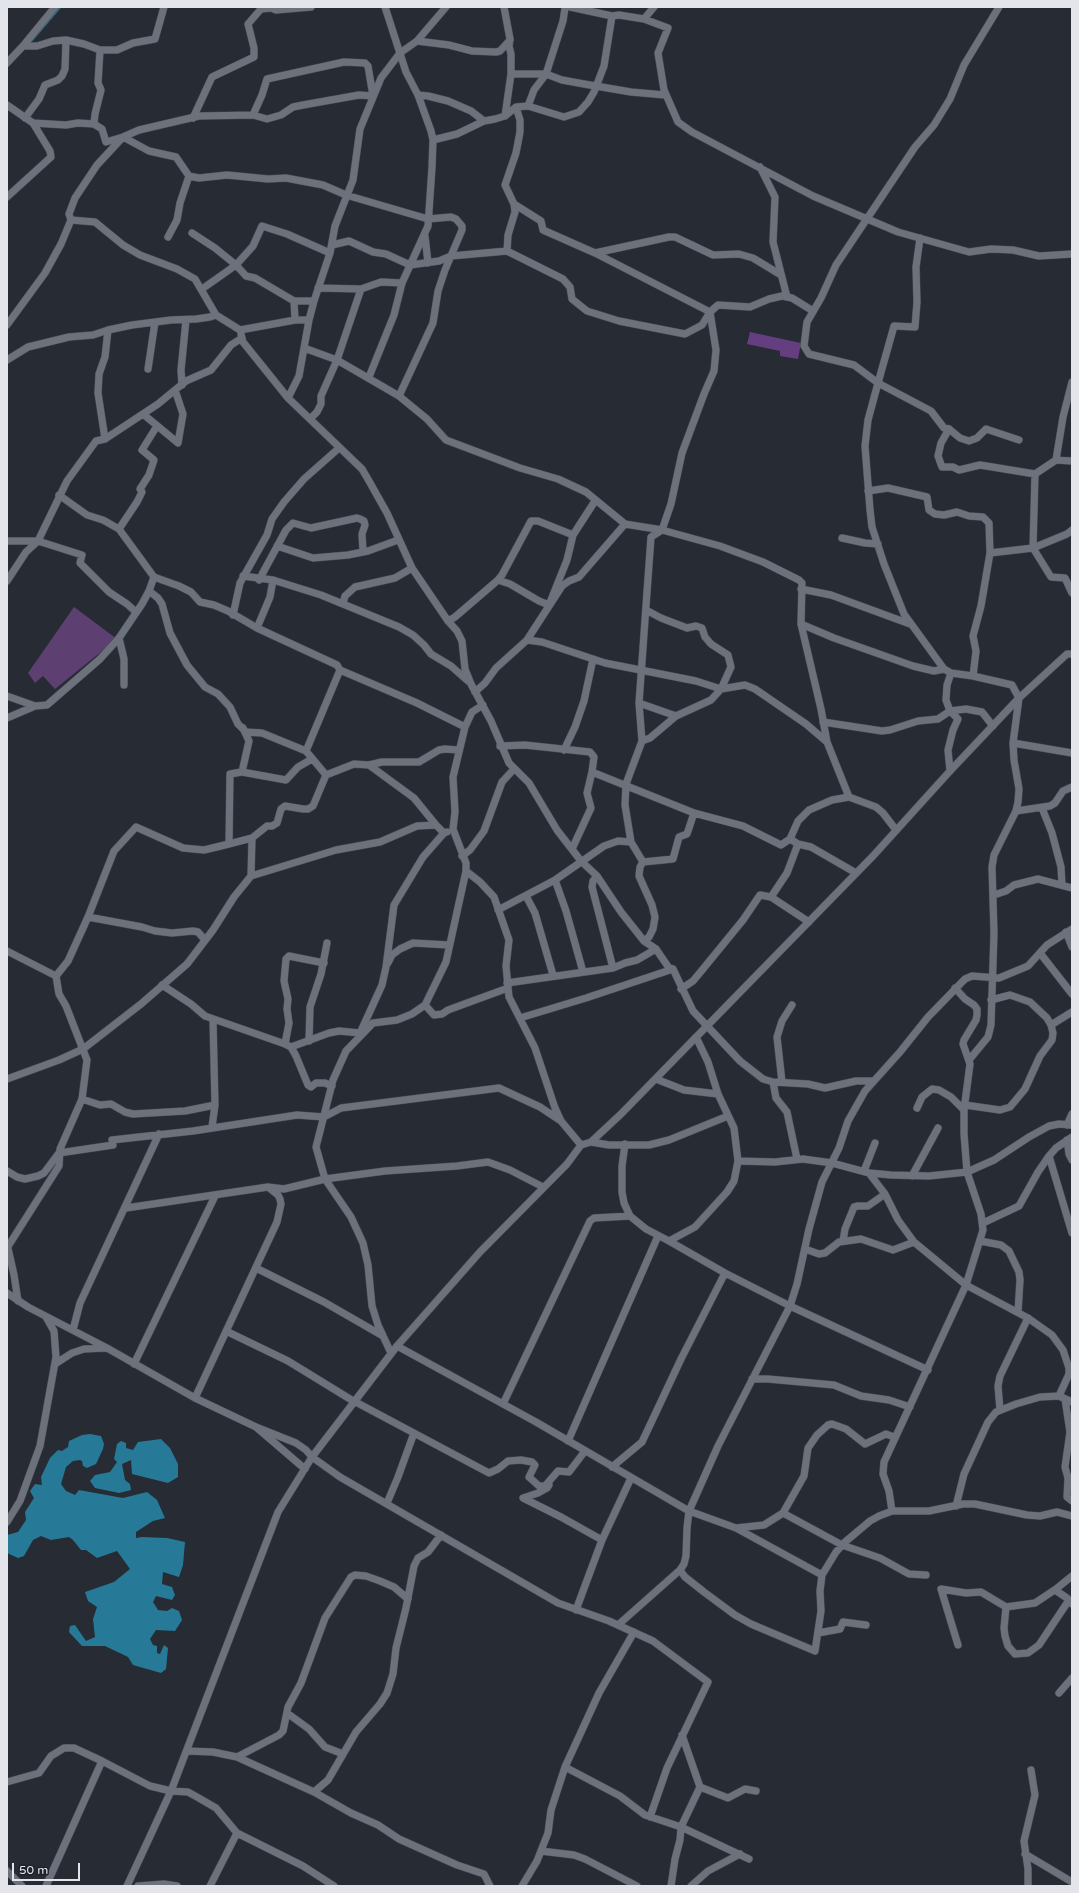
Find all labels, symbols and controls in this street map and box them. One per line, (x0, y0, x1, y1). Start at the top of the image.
scale bar (14, 1855, 82, 1881)
text: 50 m (19, 1863, 48, 1877)

